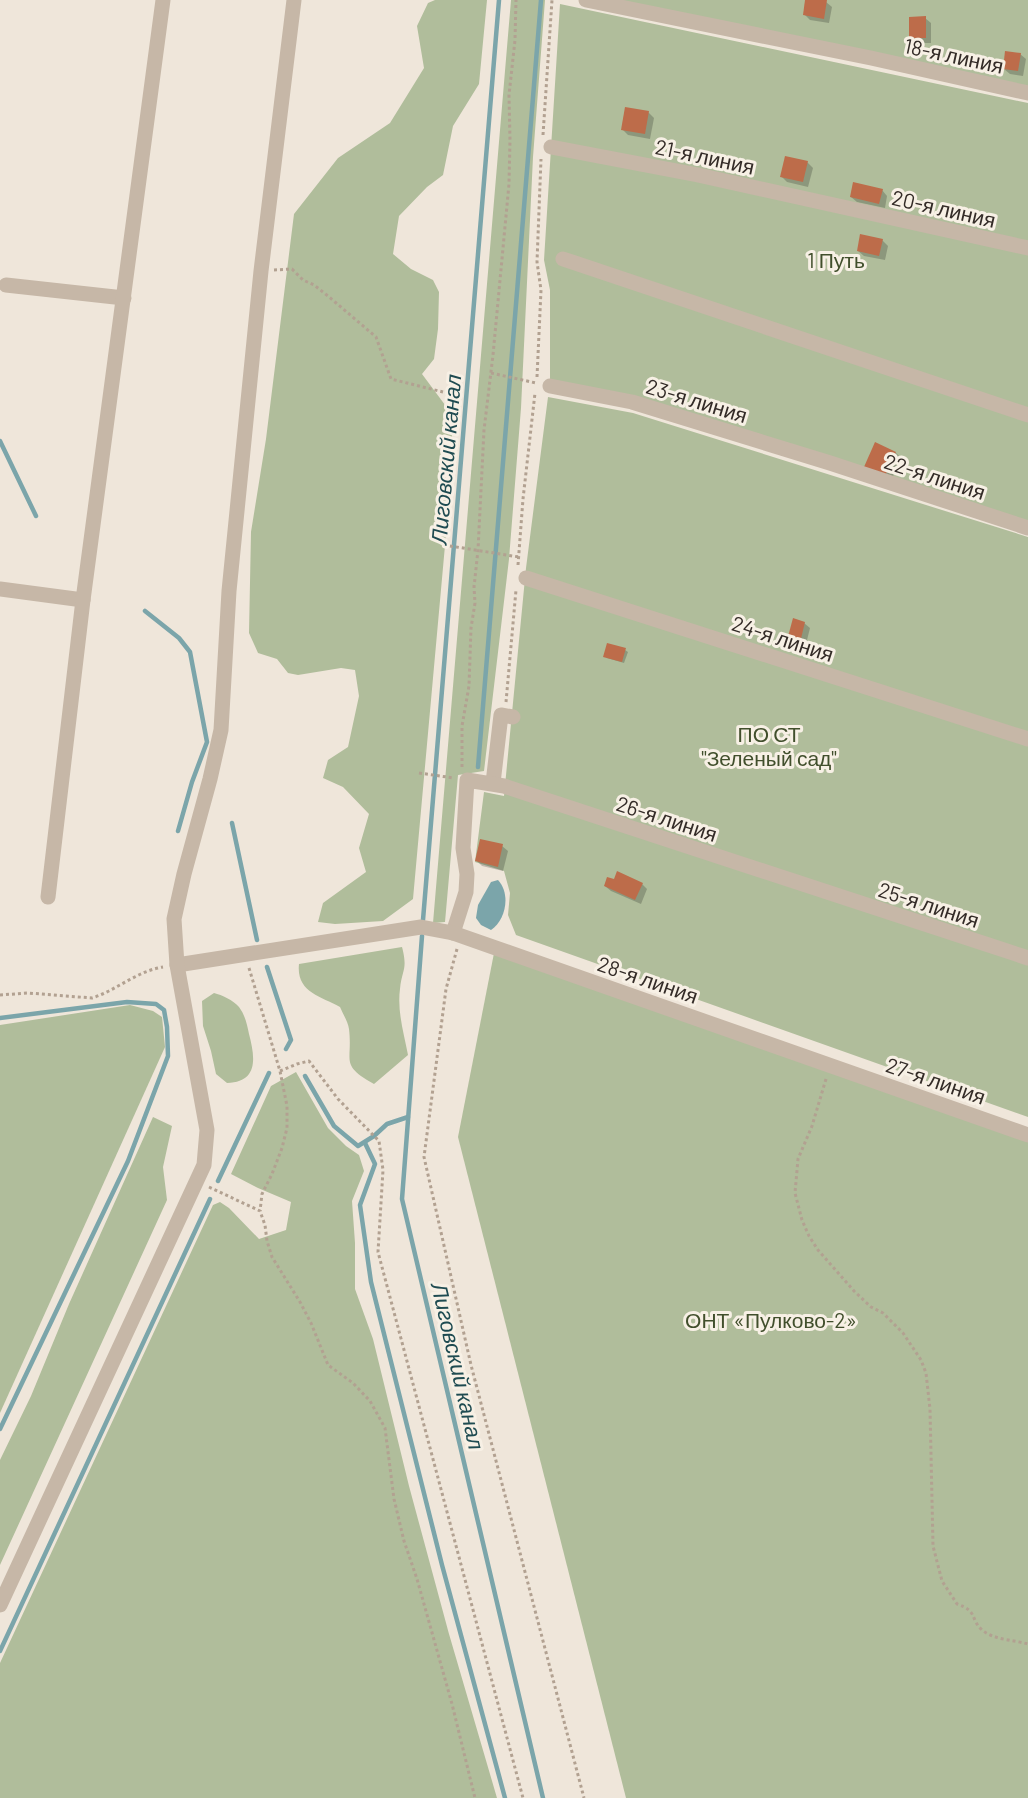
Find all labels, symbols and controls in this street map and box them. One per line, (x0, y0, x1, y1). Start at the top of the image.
street label: 18-я линия (902, 32, 1006, 78)
street label: 21-я линия (653, 133, 757, 179)
street label: 20-я линия (890, 184, 998, 232)
park label: 1 Путь (807, 247, 865, 272)
water label: Лиговский канал (424, 373, 465, 547)
street label: 23-я линия (643, 373, 751, 427)
street label: 22-я линия (881, 448, 989, 504)
street label: 24-я линия (729, 610, 837, 666)
park label: ПО СТ "Зеленый сад" (701, 721, 837, 770)
street label: 26-я линия (613, 790, 721, 846)
street label: 25-я линия (875, 876, 983, 932)
street label: 28-я линия (594, 950, 702, 1008)
street label: 27-я линия (883, 1051, 989, 1109)
water label: Лиговский канал (427, 1278, 491, 1452)
park label: ОНТ «Пулково-2» (685, 1307, 857, 1332)

